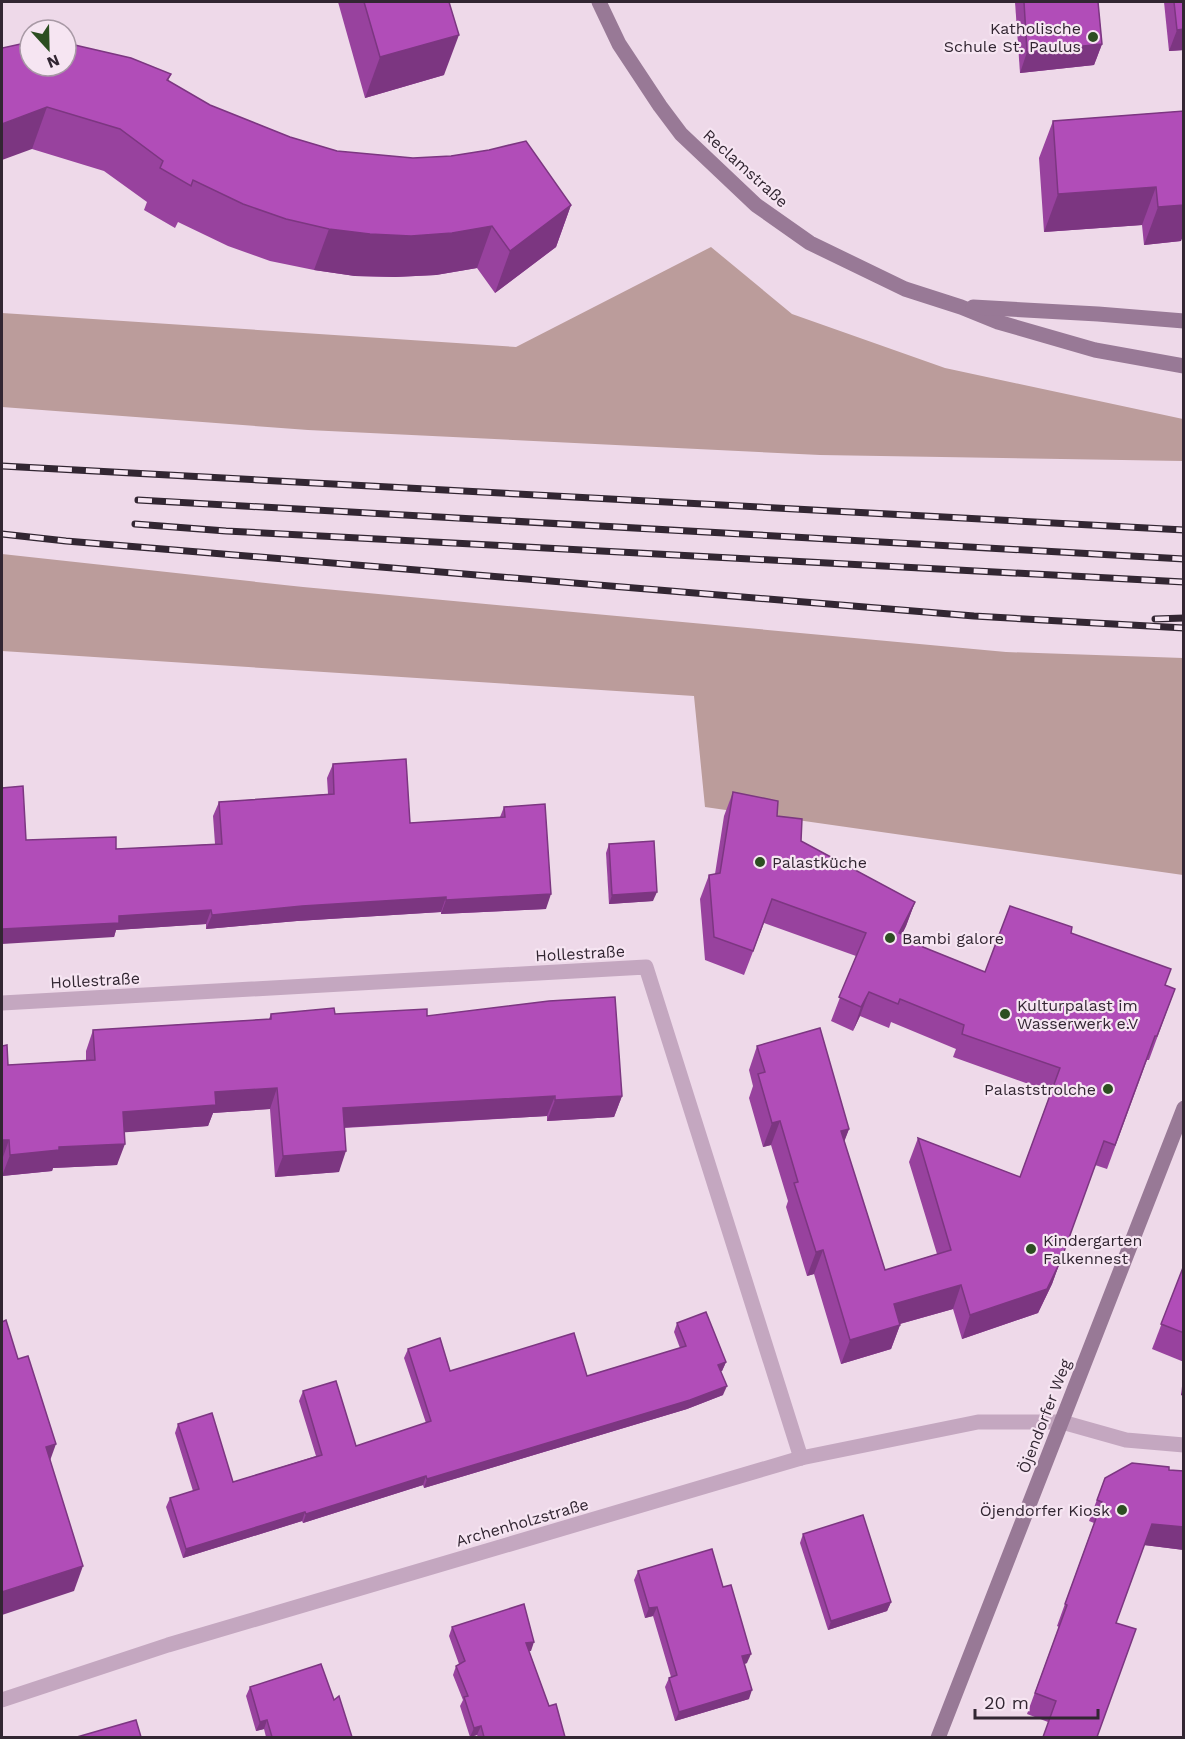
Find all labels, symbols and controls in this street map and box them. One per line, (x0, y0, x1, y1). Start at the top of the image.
north arrow (18, 18, 78, 78)
place label: Katholische Schule St. Paulus (944, 19, 1081, 56)
marker: Katholische Schule St. Paulus (1086, 30, 1100, 44)
text: N (44, 50, 62, 72)
street label: Reclamstraße (699, 125, 792, 211)
place label: Palastküche (772, 853, 867, 872)
marker: Palastküche (753, 855, 767, 869)
place label: Bambi galore (902, 929, 1004, 948)
marker: Bambi galore (883, 931, 897, 945)
street label: Hollestraße (535, 942, 625, 965)
street label: Hollestraße (50, 969, 140, 992)
place label: Kulturpalast im Wasserwerk e.V (1017, 996, 1138, 1033)
marker: Kulturpalast im Wasserwerk e.V (998, 1007, 1012, 1021)
place label: Palaststrolche (984, 1080, 1096, 1099)
marker: Palaststrolche (1101, 1082, 1115, 1096)
place label: Kindergarten Falkennest (1043, 1231, 1143, 1268)
marker: Kindergarten Falkennest (1024, 1242, 1038, 1256)
street label: Öjendorfer Weg (1014, 1356, 1075, 1476)
street label: Archenholzstraße (453, 1494, 591, 1551)
place label: Öjendorfer Kiosk (980, 1501, 1110, 1520)
marker: Öjendorfer Kiosk (1115, 1503, 1129, 1517)
scale bar (975, 1682, 1098, 1720)
text: 20 m (984, 1692, 1029, 1713)

